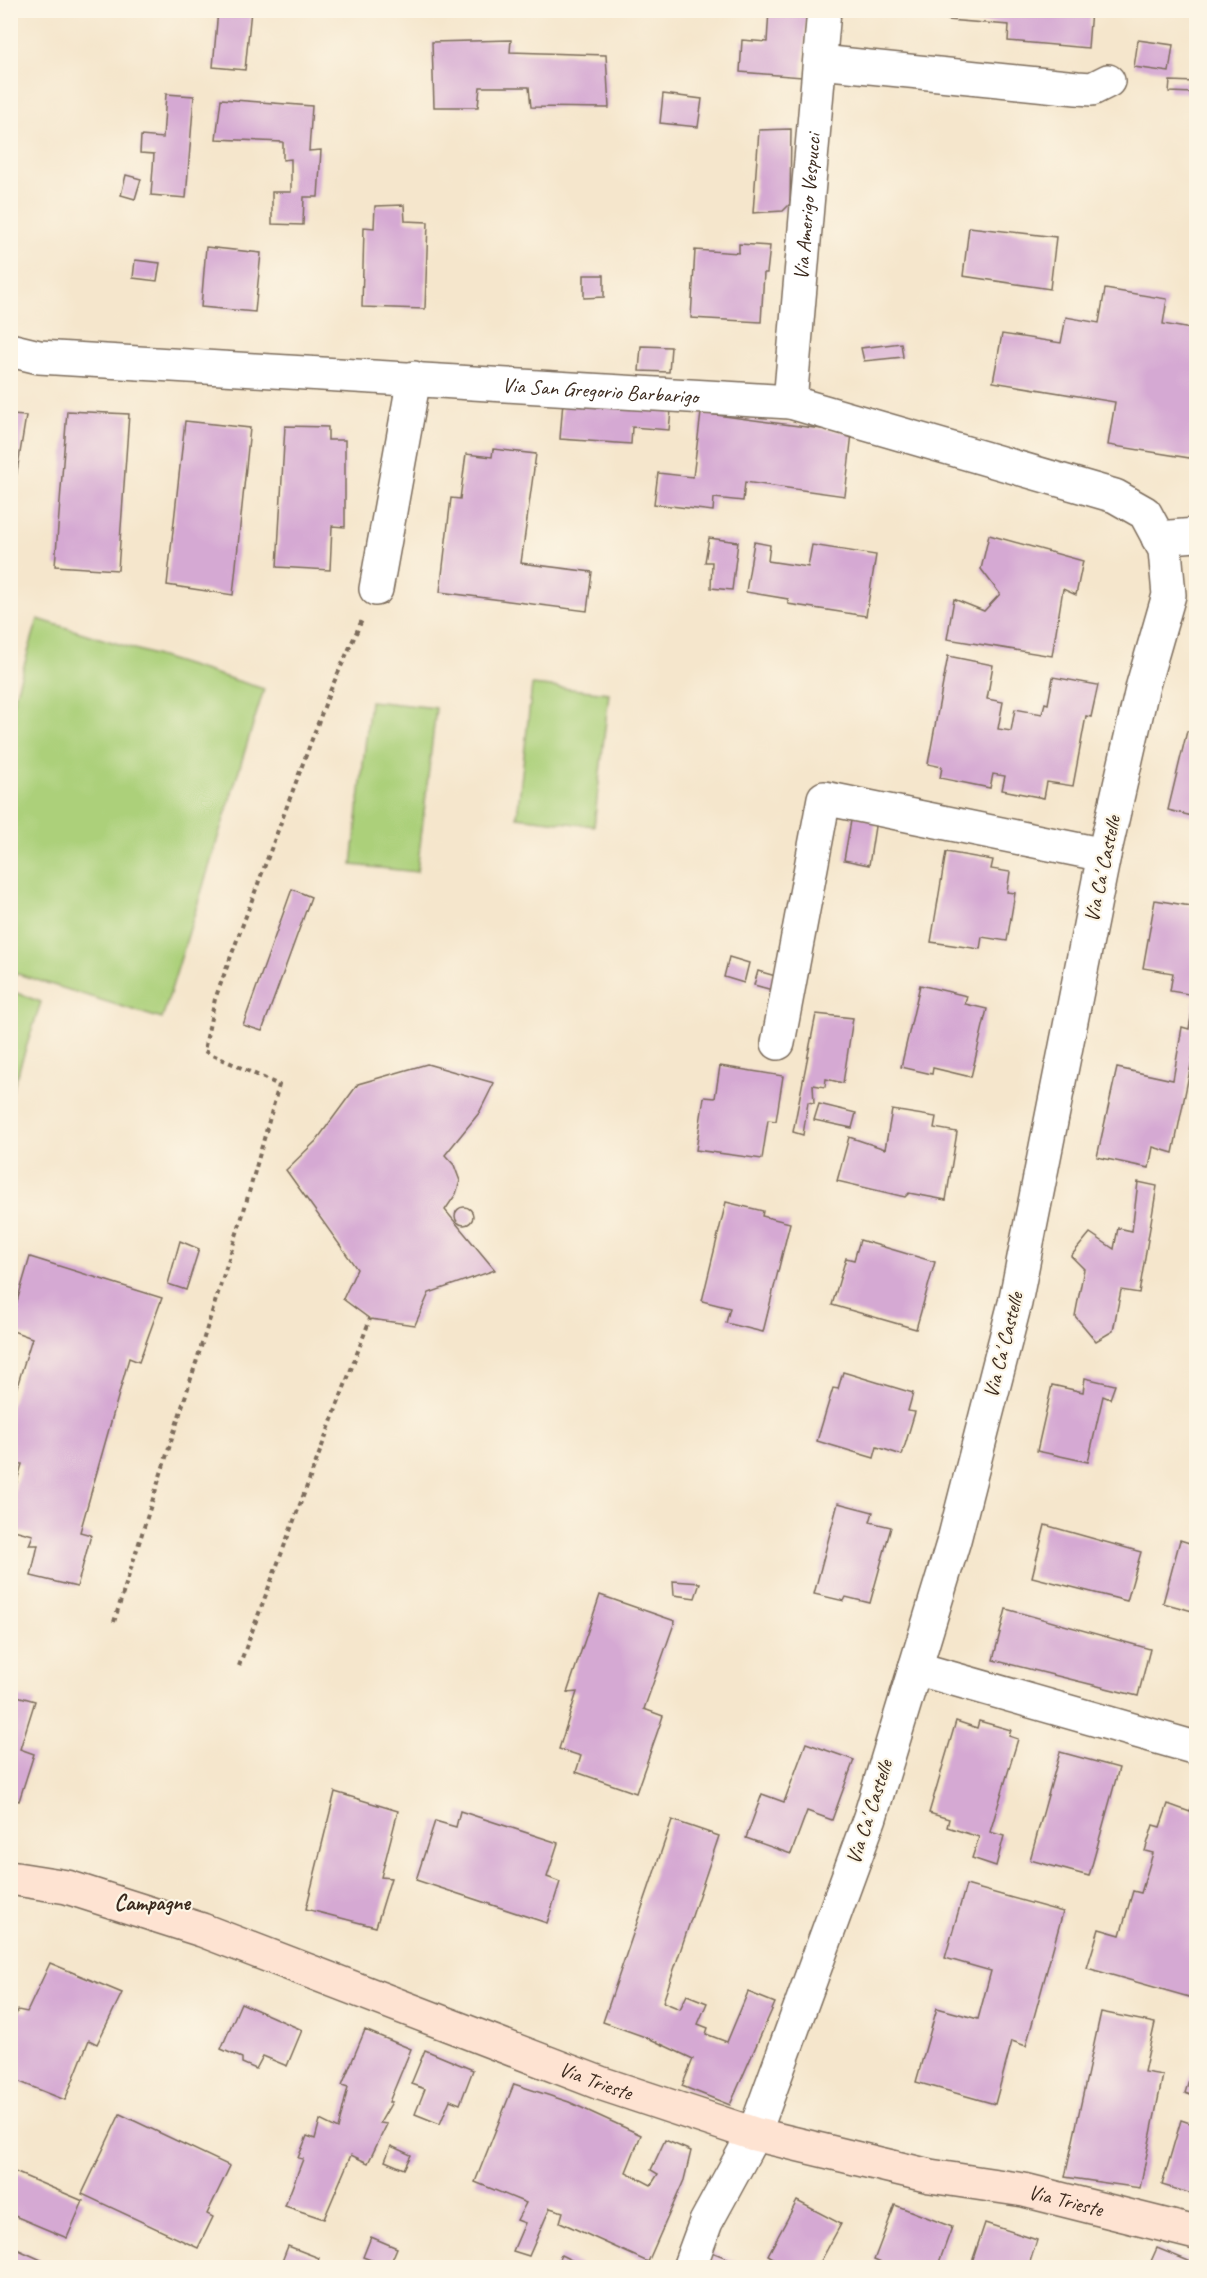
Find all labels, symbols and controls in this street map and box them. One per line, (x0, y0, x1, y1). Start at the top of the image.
street label: Via Amerigo Vespucci (788, 129, 827, 281)
street label: Via San Gregorio Barbarigo (502, 372, 701, 410)
street label: Via Ca' Castelle (1078, 812, 1126, 924)
street label: Via Ca' Castelle (977, 1288, 1029, 1401)
street label: Via Ca' Castelle (840, 1756, 898, 1867)
district label: Campagne (114, 1889, 191, 1917)
street label: Via Trieste (556, 2056, 637, 2106)
street label: Via Trieste (1026, 2179, 1107, 2222)

